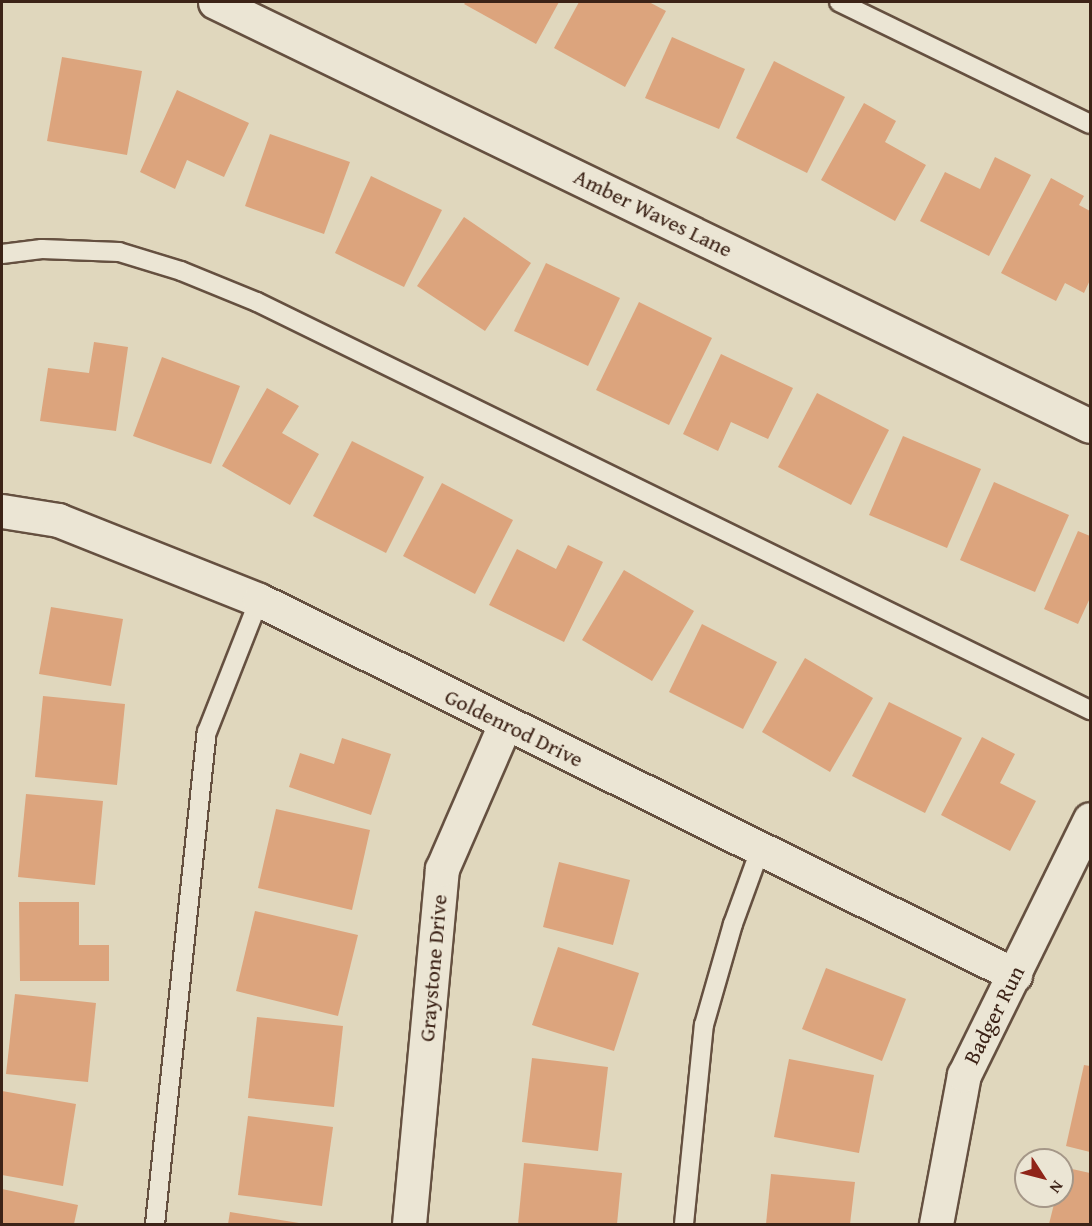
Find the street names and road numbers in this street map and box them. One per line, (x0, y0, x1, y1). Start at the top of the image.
street label: Amber Waves Lane (569, 163, 737, 263)
street label: Goldenrod Drive (440, 683, 588, 773)
street label: Graystone Drive (413, 893, 453, 1043)
street label: Badger Run (958, 961, 1030, 1069)

